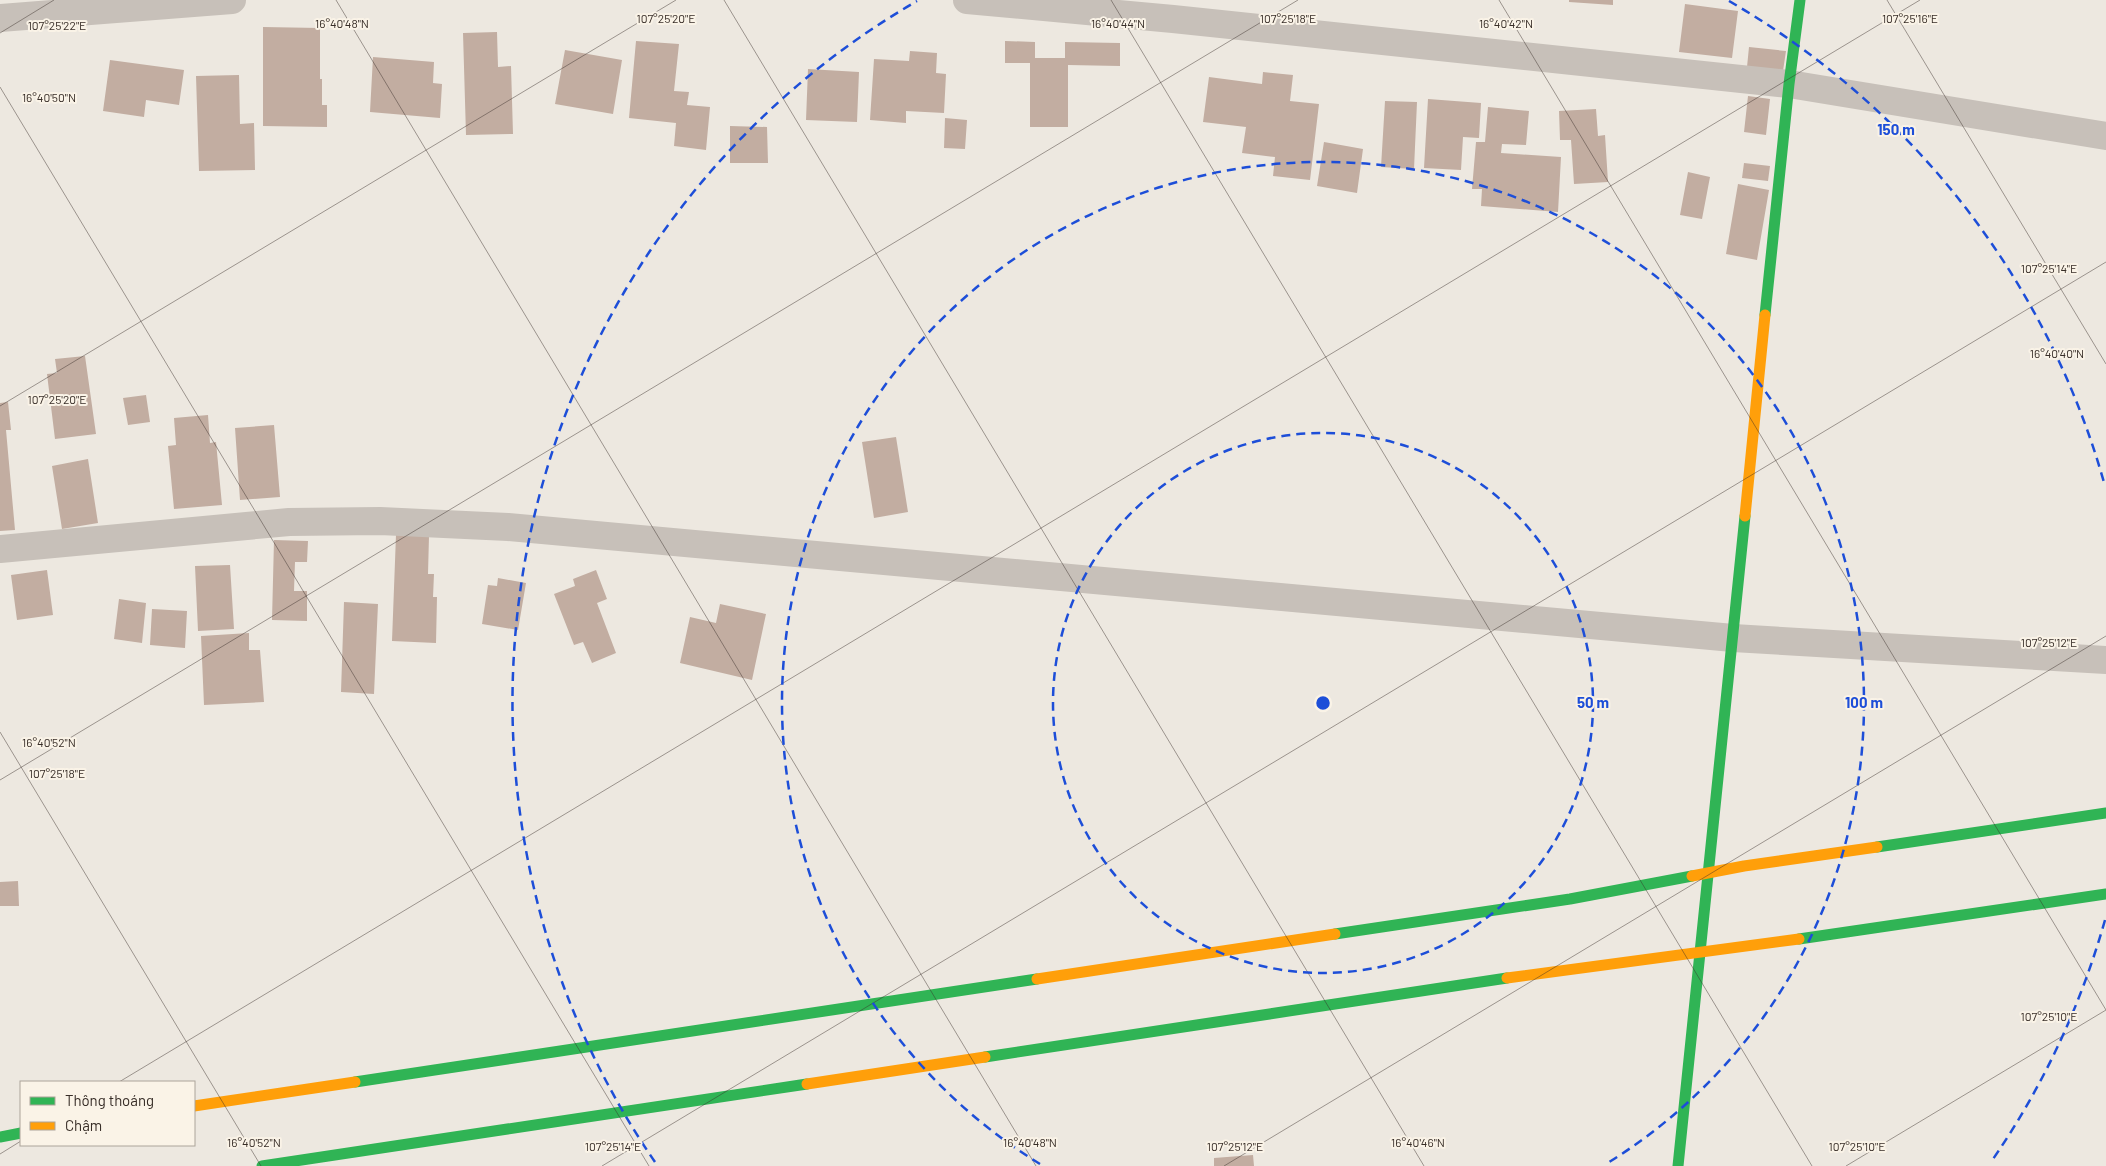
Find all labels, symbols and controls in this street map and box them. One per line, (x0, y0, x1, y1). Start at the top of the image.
text: 107°25'20"E (636, 11, 696, 25)
text: 107°25'18"E (1260, 11, 1316, 25)
text: 107°25'16"E (1882, 11, 1938, 25)
text: 16°40'48"N (315, 16, 369, 30)
text: 16°40'44"N (1091, 16, 1145, 30)
text: 16°40'42"N (1479, 16, 1533, 30)
text: 107°25'22"E (28, 18, 86, 32)
text: 16°40'50"N (22, 90, 76, 104)
text: 150 m (1877, 120, 1915, 138)
text: 107°25'14"E (2021, 261, 2077, 275)
text: 16°40'40"N (2030, 346, 2084, 360)
text: 107°25'20"E (27, 392, 87, 406)
text: 107°25'12"E (2021, 635, 2077, 649)
text: 50 m (1577, 693, 1609, 711)
text: 100 m (1845, 693, 1883, 711)
centre of rings (1314, 694, 1332, 712)
text: 16°40'52"N (22, 735, 76, 749)
text: 107°25'18"E (29, 766, 85, 780)
text: 107°25'10"E (2021, 1009, 2077, 1023)
legend (20, 1081, 195, 1146)
text: Thông thoáng (65, 1091, 154, 1109)
text: Chậm (65, 1116, 102, 1134)
text: 16°40'52"N (227, 1135, 281, 1149)
text: 16°40'48"N (1003, 1135, 1057, 1149)
text: 16°40'46"N (1391, 1135, 1445, 1149)
text: 107°25'14"E (585, 1139, 641, 1153)
text: 107°25'12"E (1207, 1139, 1263, 1153)
text: 107°25'10"E (1829, 1139, 1885, 1153)

